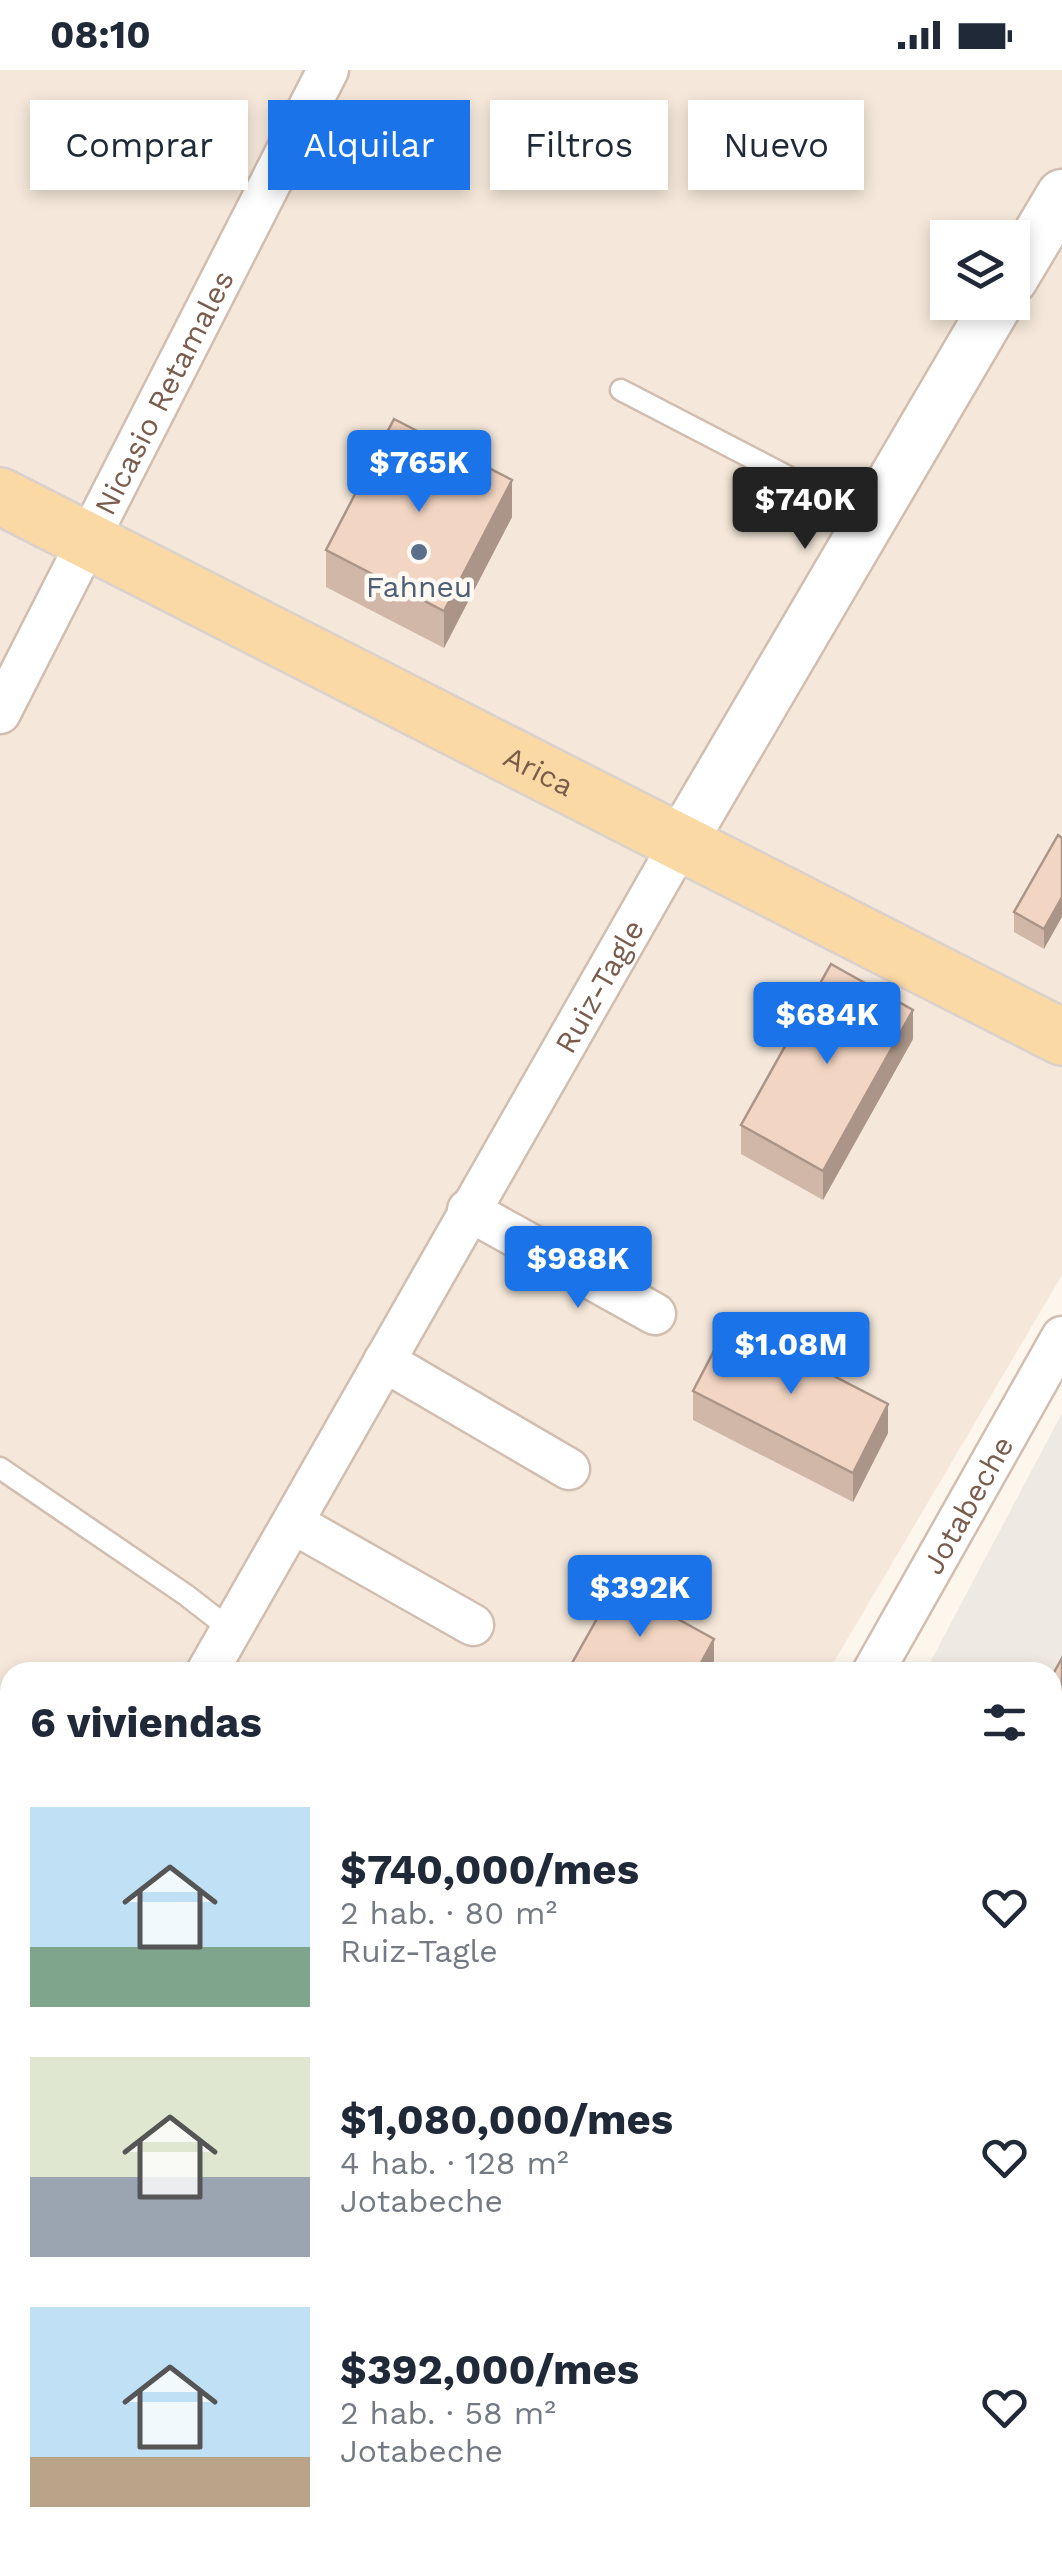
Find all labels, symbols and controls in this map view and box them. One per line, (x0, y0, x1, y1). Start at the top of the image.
text: 08:10 (50, 13, 151, 57)
chip: Comprar (30, 100, 248, 190)
chip: Alquilar (268, 100, 470, 190)
chip: Filtros (490, 100, 668, 190)
chip: Nuevo (688, 100, 864, 190)
map controls (930, 220, 1030, 320)
button: layers (930, 220, 1030, 320)
street label: Nicasio Retamales (87, 264, 240, 520)
pin: $765K (349, 430, 489, 515)
text: $765K (369, 443, 469, 481)
pin: $740K (735, 467, 875, 552)
text: $740K (755, 480, 855, 518)
marker: Fahneu (408, 541, 430, 563)
place label: Fahneu (366, 569, 472, 604)
street label: Arica (498, 738, 580, 803)
street label: Ruiz-Tagle (547, 913, 651, 1059)
pin: $684K (757, 982, 897, 1067)
text: $684K (775, 995, 879, 1033)
pin: $988K (508, 1226, 648, 1311)
text: $988K (527, 1239, 629, 1277)
pin: $1.08M (710, 1312, 872, 1397)
text: $1.08M (734, 1325, 848, 1363)
street label: Jotabeche (915, 1430, 1020, 1580)
pin: $392K (570, 1555, 710, 1640)
text: $392K (590, 1568, 690, 1606)
icon: filters (977, 1695, 1032, 1750)
text: 6 viviendas (30, 1698, 262, 1747)
text: $740,000/mes (340, 1845, 639, 1894)
icon: home (110, 1847, 230, 1967)
icon: heart (977, 1880, 1032, 1935)
text: 2 hab. · 80 m² (340, 1894, 557, 1932)
text: Ruiz-Tagle (340, 1932, 498, 1970)
text: $1,080,000/mes (340, 2095, 673, 2144)
icon: home (110, 2097, 230, 2217)
icon: heart (977, 2130, 1032, 2185)
text: 4 hab. · 128 m² (340, 2144, 569, 2182)
text: Jotabeche (340, 2182, 503, 2220)
text: $392,000/mes (340, 2345, 639, 2394)
icon: home (110, 2347, 230, 2467)
icon: heart (977, 2380, 1032, 2435)
text: 2 hab. · 58 m² (340, 2394, 556, 2432)
text: Jotabeche (340, 2432, 503, 2470)

